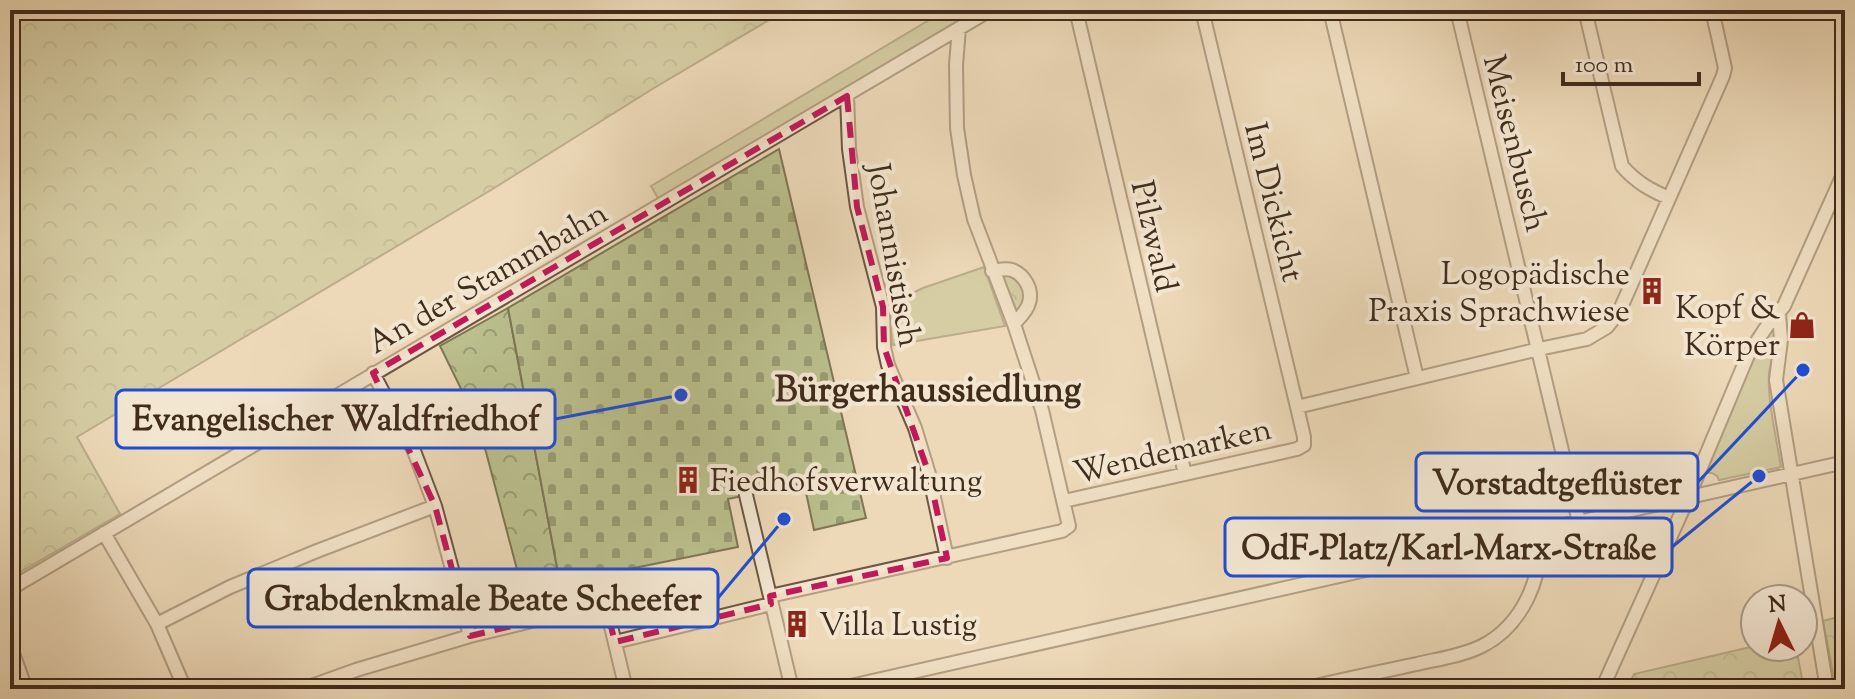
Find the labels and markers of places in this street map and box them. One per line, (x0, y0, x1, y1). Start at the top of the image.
place label: Logopädische Praxis Sprachwiese (1368, 253, 1630, 336)
building icon: Logopädische Praxis Sprachwiese (1637, 276, 1667, 306)
place label: Kopf & Körper (1675, 287, 1781, 370)
shop icon: Kopf & Körper (1787, 310, 1817, 340)
callout: Evangelischer Waldfriedhof (116, 390, 555, 448)
callout: Vorstadtgeflüster (1416, 453, 1698, 511)
place label: Fiedhofsverwaltung (710, 460, 982, 506)
building icon: Fiedhofsverwaltung (673, 465, 703, 495)
callout: OdF-Platz/Karl-Marx-Straße (1225, 518, 1672, 576)
callout: Grabdenkmale Beate Scheefer (248, 569, 718, 627)
place label: Villa Lustig (819, 604, 977, 650)
building icon: Villa Lustig (782, 609, 812, 639)

